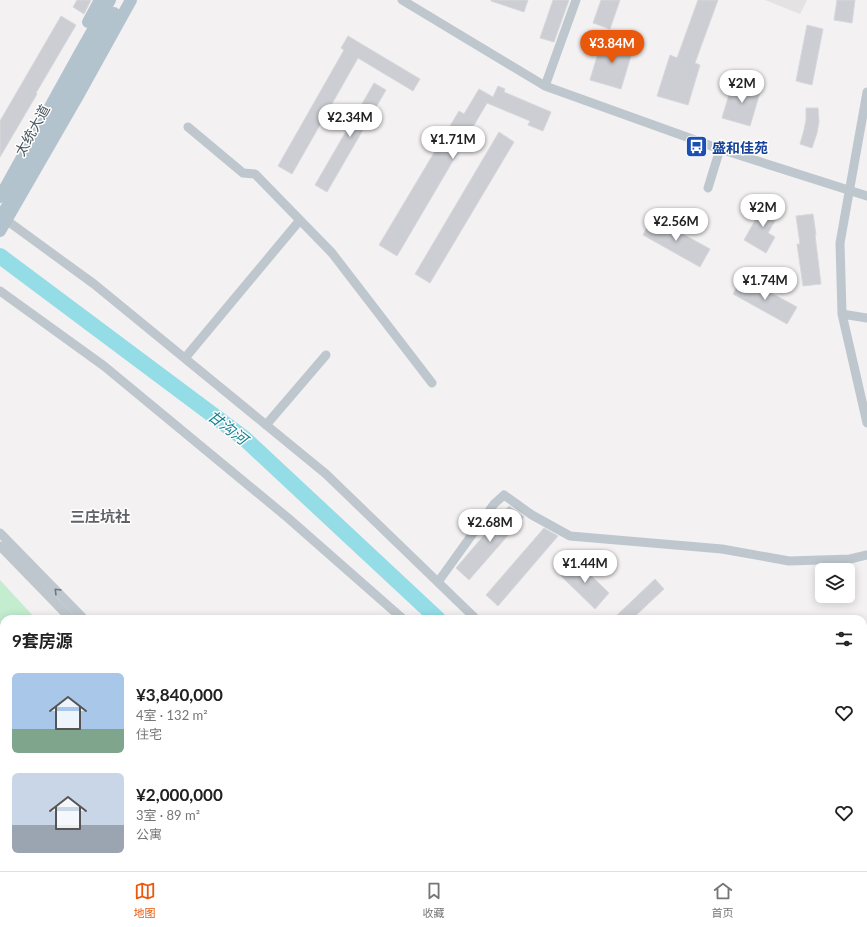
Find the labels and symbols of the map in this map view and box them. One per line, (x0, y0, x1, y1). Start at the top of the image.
pin: ¥3.84M (579, 30, 645, 64)
pin: ¥2M (723, 70, 761, 104)
street label: 太统大道 (11, 101, 53, 159)
pin: ¥2.34M (317, 104, 383, 138)
pin: ¥1.71M (420, 126, 486, 160)
bus stop icon: 盛和佳苑 (683, 134, 709, 160)
place label: 盛和佳苑 (712, 139, 768, 156)
pin: ¥2M (744, 194, 782, 228)
pin: ¥2.56M (643, 208, 709, 242)
pin: ¥1.74M (732, 267, 798, 301)
water label: 甘沟河 (205, 406, 254, 450)
district label: 三庄坑社 (70, 507, 130, 525)
pin: ¥2.68M (457, 509, 523, 543)
pin: ¥1.44M (552, 550, 618, 584)
one-way arrow (54, 588, 62, 596)

